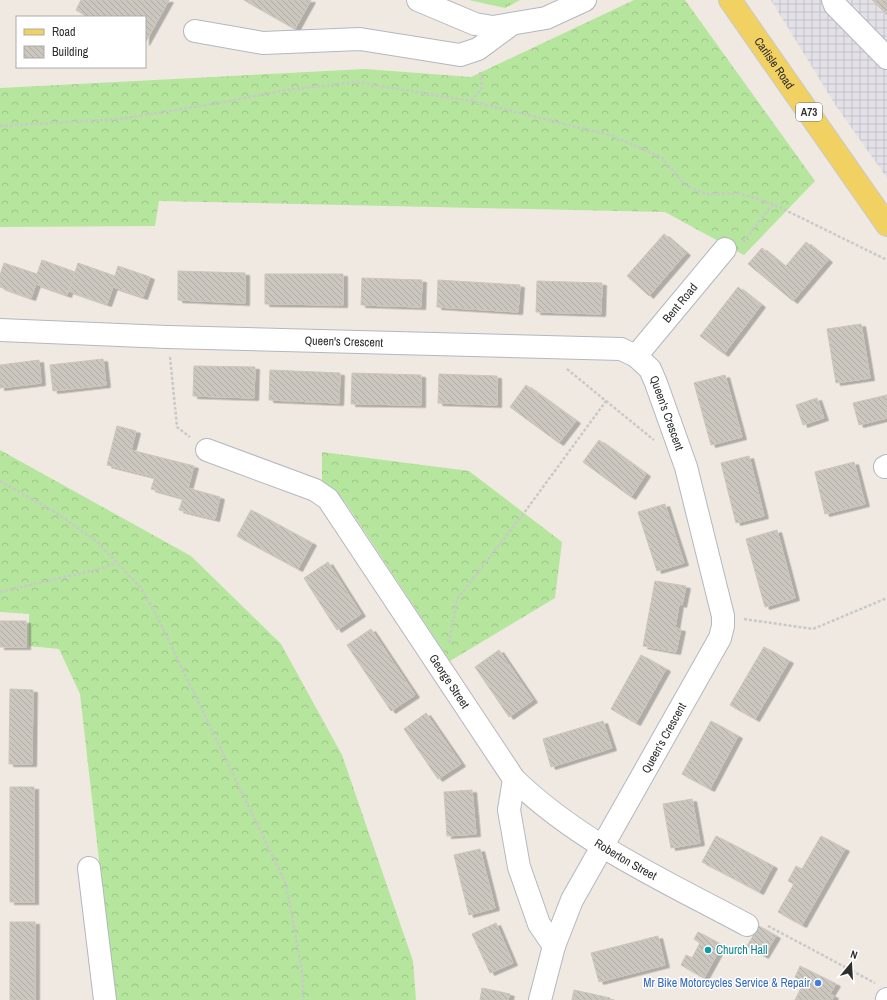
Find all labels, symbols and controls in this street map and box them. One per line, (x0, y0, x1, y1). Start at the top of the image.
legend (16, 16, 146, 68)
text: Road (52, 24, 76, 40)
street label: Carlisle Road (750, 34, 798, 92)
text: Building (52, 44, 89, 60)
road number: A73 (796, 103, 822, 121)
street label: Bent Road (659, 280, 701, 326)
street label: Queen's Crescent (304, 333, 384, 351)
street label: Queen's Crescent (646, 373, 688, 453)
street label: George Street (425, 651, 473, 712)
street label: Queen's Crescent (638, 700, 690, 776)
street label: Roberton Street (591, 835, 660, 884)
place label: Church Hall (716, 942, 767, 958)
north arrow (831, 944, 871, 984)
marker: Church Hall (703, 945, 713, 955)
text: N (849, 947, 859, 962)
place label: Mr Bike Motorcycles Service & Repair (643, 975, 811, 991)
marker: Mr Bike Motorcycles Service & Repair (813, 978, 823, 988)

